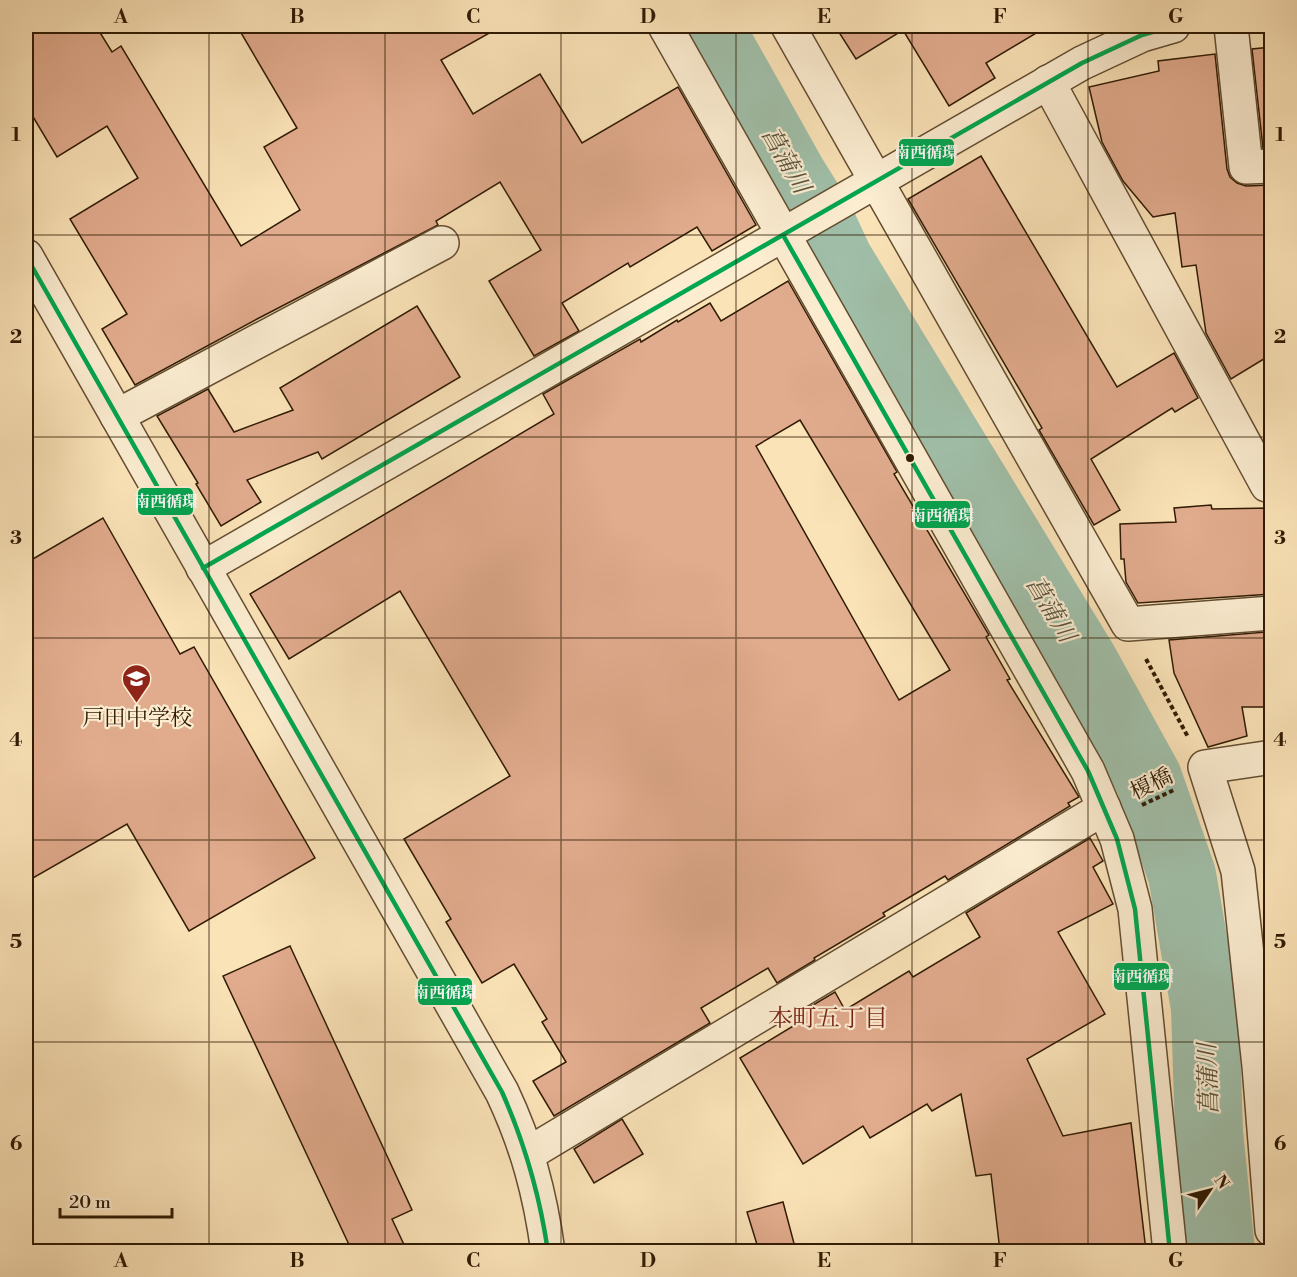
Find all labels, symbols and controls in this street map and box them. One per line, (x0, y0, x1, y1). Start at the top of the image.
text: A (113, 5, 129, 30)
text: B (289, 5, 305, 30)
text: C (466, 5, 480, 30)
text: D (640, 5, 656, 30)
text: E (817, 5, 831, 30)
text: F (993, 5, 1007, 30)
text: G (1168, 5, 1184, 30)
water label: 菖蒲川 (754, 122, 818, 202)
text: 1 (11, 123, 21, 148)
text: 1 (1275, 123, 1285, 148)
line badge: 南西循環 (898, 138, 955, 167)
text: 南西循環 (894, 143, 958, 163)
text: 2 (10, 325, 22, 350)
text: 2 (1274, 325, 1286, 350)
unlabelled marker (904, 452, 916, 464)
line badge: 南西循環 (137, 487, 194, 516)
text: 南西循環 (134, 492, 198, 512)
line badge: 南西循環 (914, 500, 971, 529)
text: 南西循環 (910, 506, 974, 526)
text: 3 (10, 526, 22, 551)
text: 3 (1274, 526, 1286, 551)
water label: 菖蒲川 (1019, 571, 1083, 651)
school or university icon: 戸田中学校 (121, 662, 153, 704)
place label: 戸田中学校 (82, 705, 192, 732)
text: 4 (9, 728, 23, 753)
text: 4 (1273, 728, 1287, 753)
street label: 榎橋 (1126, 763, 1177, 806)
text: 5 (10, 930, 22, 955)
text: 5 (1274, 930, 1286, 955)
line badge: 南西循環 (1113, 962, 1170, 991)
text: 南西循環 (1110, 967, 1174, 987)
line badge: 南西循環 (417, 977, 473, 1006)
text: 南西循環 (413, 983, 477, 1003)
district label: 本町五丁目 (768, 1004, 888, 1034)
water label: 菖蒲川 (1193, 1039, 1225, 1115)
text: 6 (10, 1132, 23, 1157)
text: 6 (1274, 1132, 1287, 1157)
north arrow (1180, 1160, 1240, 1220)
text: N (1210, 1171, 1233, 1193)
scale bar (60, 1181, 172, 1219)
text: 20 m (69, 1191, 111, 1214)
text: A (113, 1249, 129, 1274)
text: B (289, 1249, 305, 1274)
text: C (466, 1249, 480, 1274)
text: D (640, 1249, 656, 1274)
text: E (817, 1249, 831, 1274)
text: F (993, 1249, 1007, 1274)
text: G (1168, 1249, 1184, 1274)

